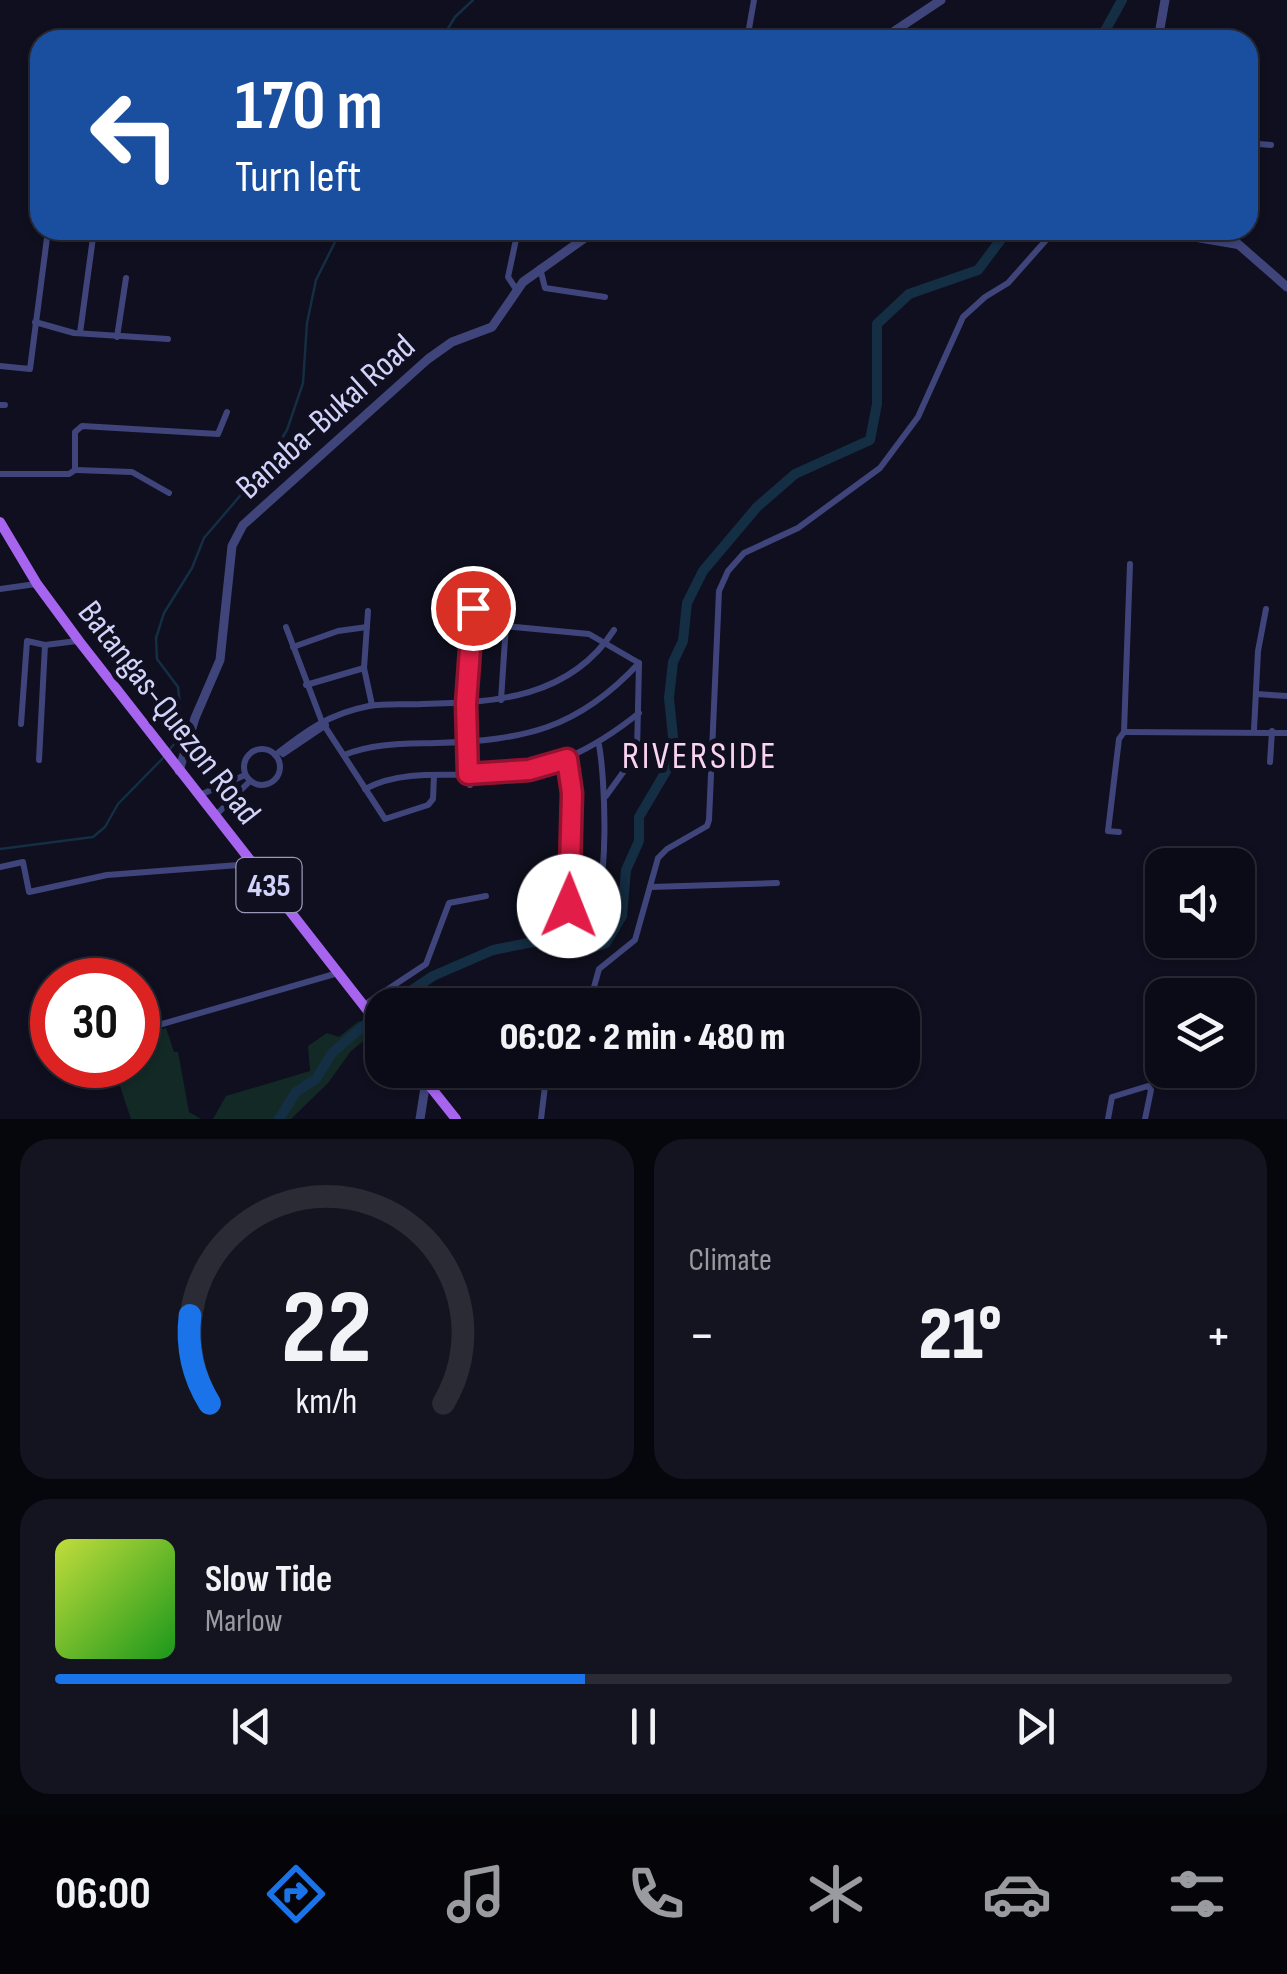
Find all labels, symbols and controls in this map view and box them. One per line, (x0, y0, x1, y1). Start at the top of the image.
text: 170 m (235, 65, 383, 149)
icon: left (70, 70, 200, 200)
text: Turn left (235, 150, 361, 205)
street label: Banaba-Bukal Road (228, 326, 424, 509)
pin (431, 566, 516, 651)
icon: arrive (446, 581, 501, 636)
street label: Batangas-Quezon Road (68, 593, 269, 833)
district label: RIVERSIDE (622, 734, 778, 779)
map controls (1145, 848, 1255, 1088)
button: sound (1145, 848, 1255, 958)
position arrow (517, 854, 621, 958)
road number: 435 (236, 858, 302, 912)
speed limit sign: 30 (30, 958, 160, 1088)
button: layers (1145, 978, 1255, 1088)
text: 06:02 · 2 min · 480 m (500, 1015, 785, 1060)
text: Climate (689, 1241, 772, 1280)
text: 22 (281, 1267, 372, 1392)
text: 21° (918, 1290, 1002, 1381)
text: − (689, 1303, 715, 1370)
text: + (1205, 1303, 1232, 1370)
text: km/h (296, 1381, 358, 1424)
text: Slow Tide (205, 1557, 332, 1602)
text: Marlow (205, 1602, 283, 1641)
icon: previous (224, 1699, 279, 1754)
icon: pause (616, 1699, 671, 1754)
icon: next (1008, 1699, 1063, 1754)
icon: directions (261, 1859, 331, 1929)
icon: music (441, 1859, 511, 1929)
icon: phone (621, 1859, 691, 1929)
icon: climate (801, 1859, 871, 1929)
icon: car (982, 1859, 1052, 1929)
icon: filters (1162, 1859, 1232, 1929)
text: 06:00 (55, 1867, 151, 1922)

